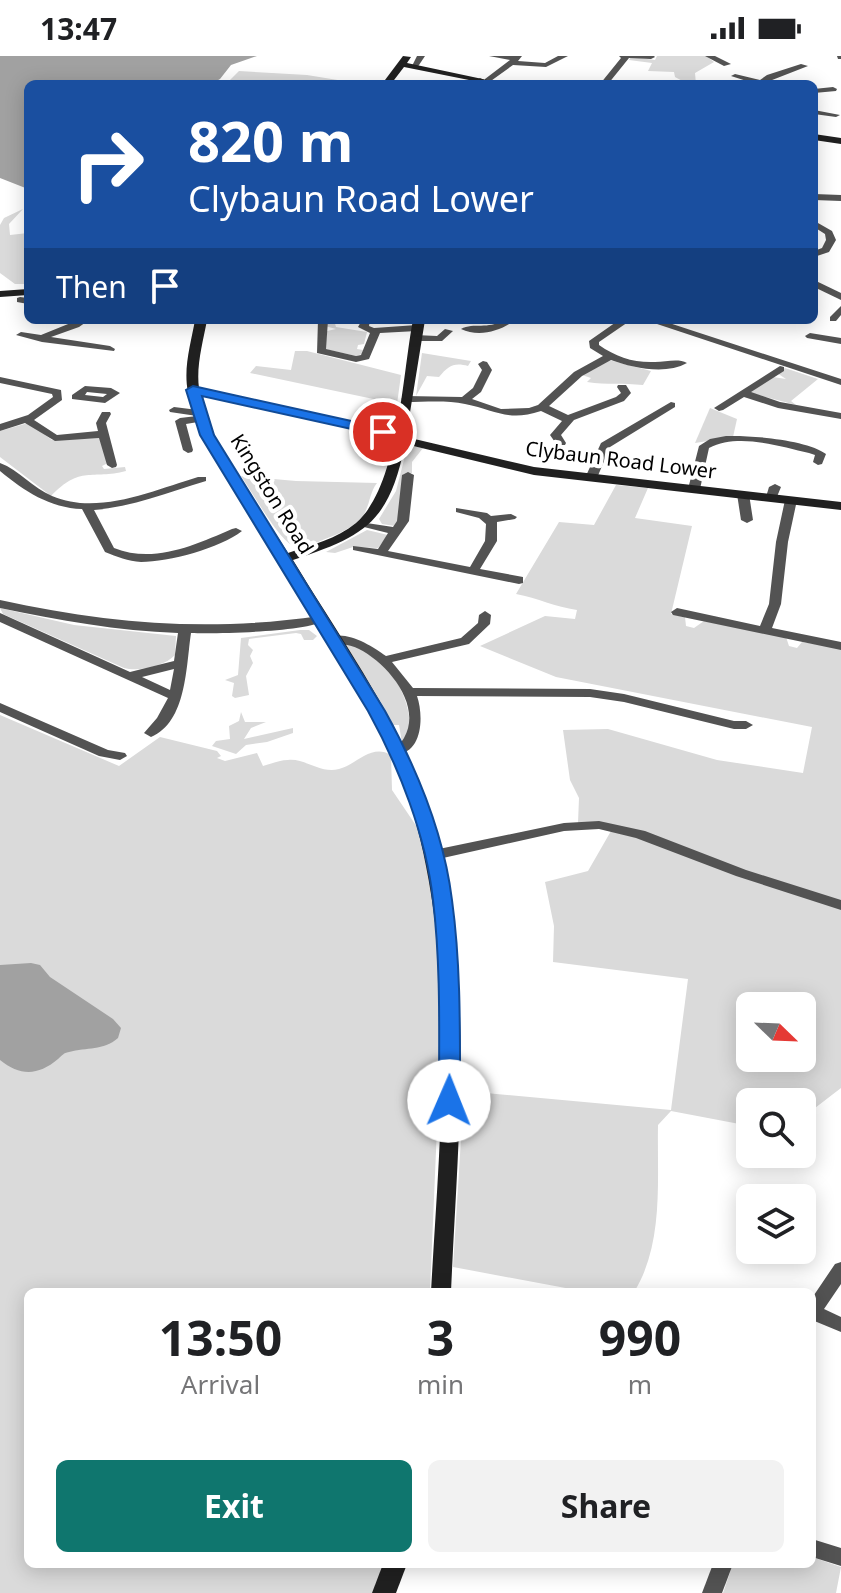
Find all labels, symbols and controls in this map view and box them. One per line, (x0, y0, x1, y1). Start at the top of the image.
text: 13:47 (40, 8, 117, 49)
text: 820 m (188, 102, 353, 178)
icon: right (56, 112, 160, 216)
text: Clybaun Road Lower (188, 174, 534, 223)
icon: arrive (143, 264, 187, 308)
text: Then (56, 266, 127, 307)
pin (349, 398, 417, 466)
icon: arrive (361, 410, 405, 454)
street label: Kingston Road (225, 429, 320, 559)
street label: Clybaun Road Lower (524, 434, 718, 485)
north arrow (736, 992, 816, 1072)
map controls (736, 992, 816, 1264)
position arrow (407, 1059, 491, 1143)
button: search (736, 1088, 816, 1168)
button: layers (736, 1184, 816, 1264)
text: 13:50 (159, 1305, 282, 1370)
text: 3 (427, 1305, 454, 1370)
text: 990 (599, 1305, 681, 1370)
text: Arrival (181, 1366, 260, 1402)
text: min (417, 1366, 464, 1402)
text: m (628, 1366, 652, 1402)
button: Exit (56, 1460, 412, 1552)
button: Share (428, 1460, 784, 1552)

